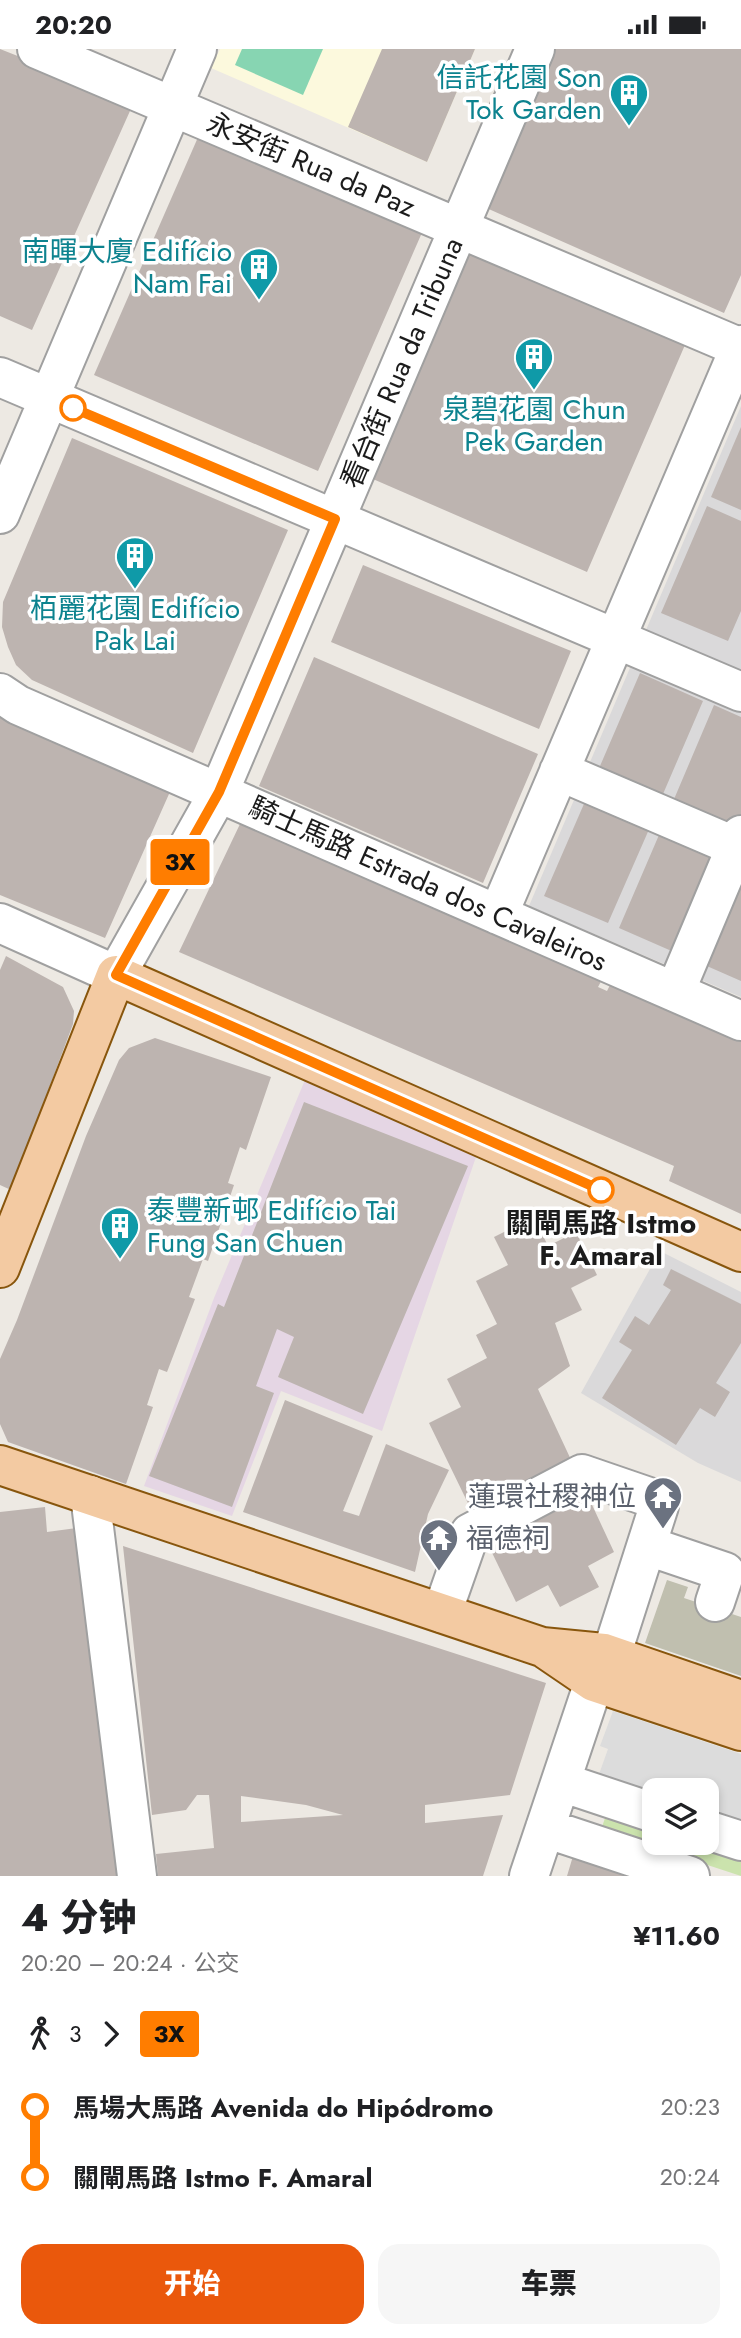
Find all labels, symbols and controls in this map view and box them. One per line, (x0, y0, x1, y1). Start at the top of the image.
text: 20:20 (35, 6, 112, 44)
place label: 信託花園 Son Tok Garden (436, 57, 602, 130)
building icon: 信託花園 Son Tok Garden (608, 72, 650, 127)
street label: 永安街 Rua da Paz (200, 102, 422, 228)
place label: 南暉大廈 Edifício Nam Fai (22, 231, 232, 304)
street label: 看台街 Rua da Tribuna (331, 231, 473, 495)
building icon: 南暉大廈 Edifício Nam Fai (238, 246, 280, 301)
building icon: 泉碧花園 Chun Pek Garden (513, 336, 555, 391)
place label: 泉碧花園 Chun Pek Garden (442, 389, 626, 462)
unlabelled marker (60, 395, 86, 421)
building icon: 栢麗花園 Edifício Pak Lai (114, 535, 156, 590)
place label: 栢麗花園 Edifício Pak Lai (30, 588, 240, 661)
street label: 騎士馬路 Estrada dos Cavaleiros (243, 786, 613, 982)
line badge: 3X (148, 839, 212, 885)
text: 3X (164, 844, 196, 879)
marker: 關閘馬路 Istmo F. Amaral (588, 1177, 614, 1203)
place label: 泰豐新邨 Edifício Tai Fung San Chuen (147, 1190, 397, 1263)
place label: 關閘馬路 Istmo F. Amaral (506, 1203, 696, 1276)
building icon: 泰豐新邨 Edifício Tai Fung San Chuen (99, 1205, 141, 1260)
temple icon: 蓮環社稷神位 (642, 1475, 684, 1530)
place label: 蓮環社稷神位 (468, 1476, 636, 1517)
temple icon: 福德祠 (418, 1517, 460, 1572)
place label: 福德祠 (466, 1518, 550, 1559)
map controls (642, 1778, 719, 1855)
button: layers (642, 1778, 719, 1855)
text: 4 分钟 (21, 1890, 136, 1945)
text: ¥11.60 (633, 1917, 720, 1955)
text: 20:20 – 20:24 · 公交 (21, 1946, 239, 1980)
icon: walk (21, 2015, 59, 2053)
icon: forward (92, 2015, 130, 2053)
text: 3X (154, 2016, 185, 2051)
text: 3 (69, 2017, 82, 2051)
text: 馬場大馬路 Avenida do Hipódromo (73, 2089, 493, 2127)
text: 20:23 (661, 2090, 720, 2124)
text: 關閘馬路 Istmo F. Amaral (73, 2159, 373, 2197)
text: 20:24 (660, 2160, 720, 2194)
button: 开始 (21, 2244, 364, 2324)
button: 车票 (378, 2244, 720, 2324)

